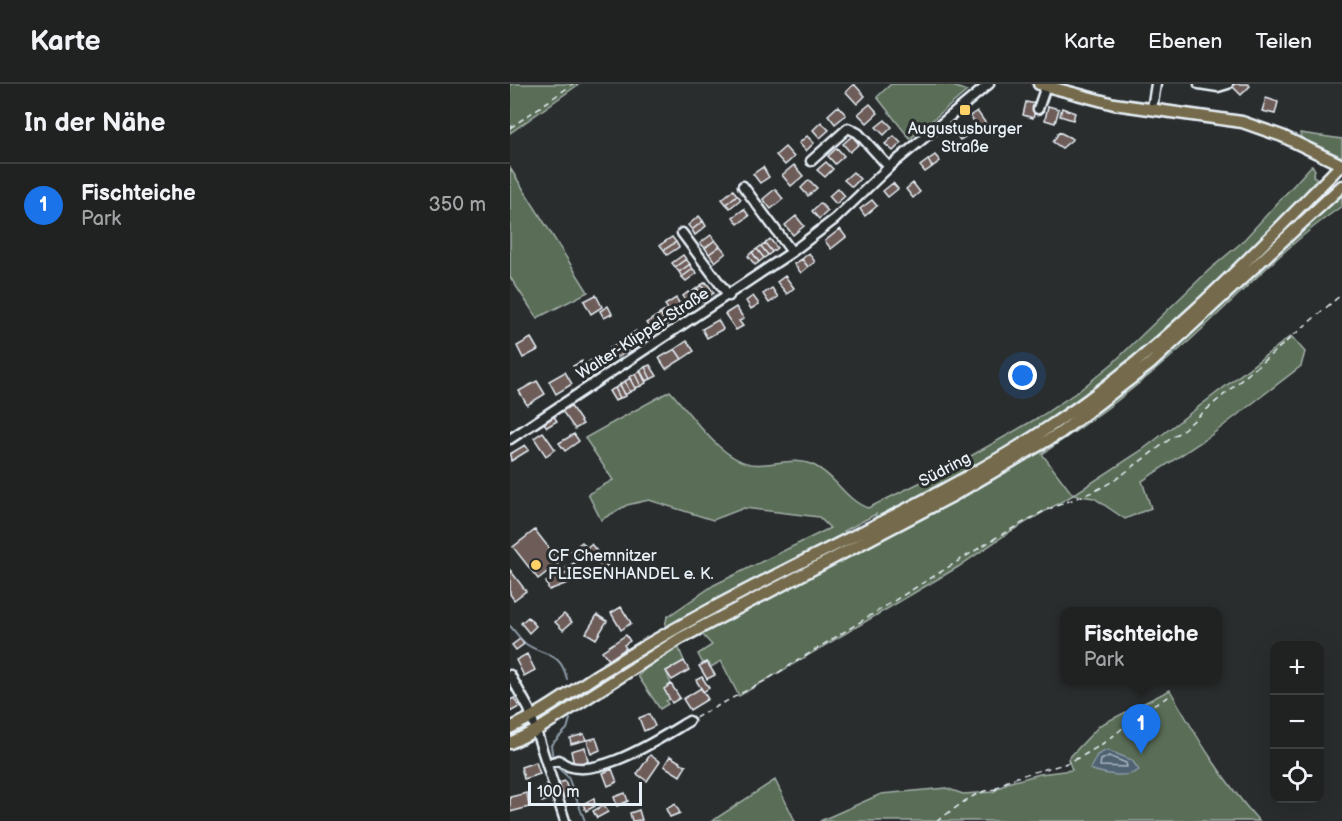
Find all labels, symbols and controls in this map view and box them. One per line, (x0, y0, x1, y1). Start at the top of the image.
text: Karte (30, 25, 101, 58)
text: Karte (1064, 29, 1115, 54)
text: Ebenen (1148, 29, 1222, 54)
text: Teilen (1255, 29, 1312, 54)
marker: Augustusburger Straße (958, 103, 972, 117)
text: In der Nähe (24, 108, 166, 139)
place label: Augustusburger Straße (908, 120, 1022, 157)
text: Fischteiche (81, 180, 196, 207)
text: 1 (39, 193, 48, 217)
text: 350 m (429, 193, 486, 217)
text: Park (81, 207, 121, 231)
street label: Walter-Klippel-Straße (573, 284, 713, 384)
your location (1008, 361, 1037, 390)
street label: Südring (916, 449, 974, 491)
place label: CF Chemnitzer FLIESENHANDEL e. K. (548, 547, 714, 584)
marker: CF Chemnitzer FLIESENHANDEL e. K. (529, 558, 543, 572)
popup (1060, 607, 1222, 685)
text: Fischteiche (1084, 621, 1198, 648)
map controls (1270, 641, 1324, 803)
button: + (1270, 641, 1324, 695)
text: Park (1084, 648, 1124, 672)
button: − (1270, 695, 1324, 749)
pin: 1 (1122, 704, 1160, 754)
button: locate (1270, 749, 1324, 803)
scale bar (528, 779, 642, 806)
text: 100 m (537, 783, 580, 802)

